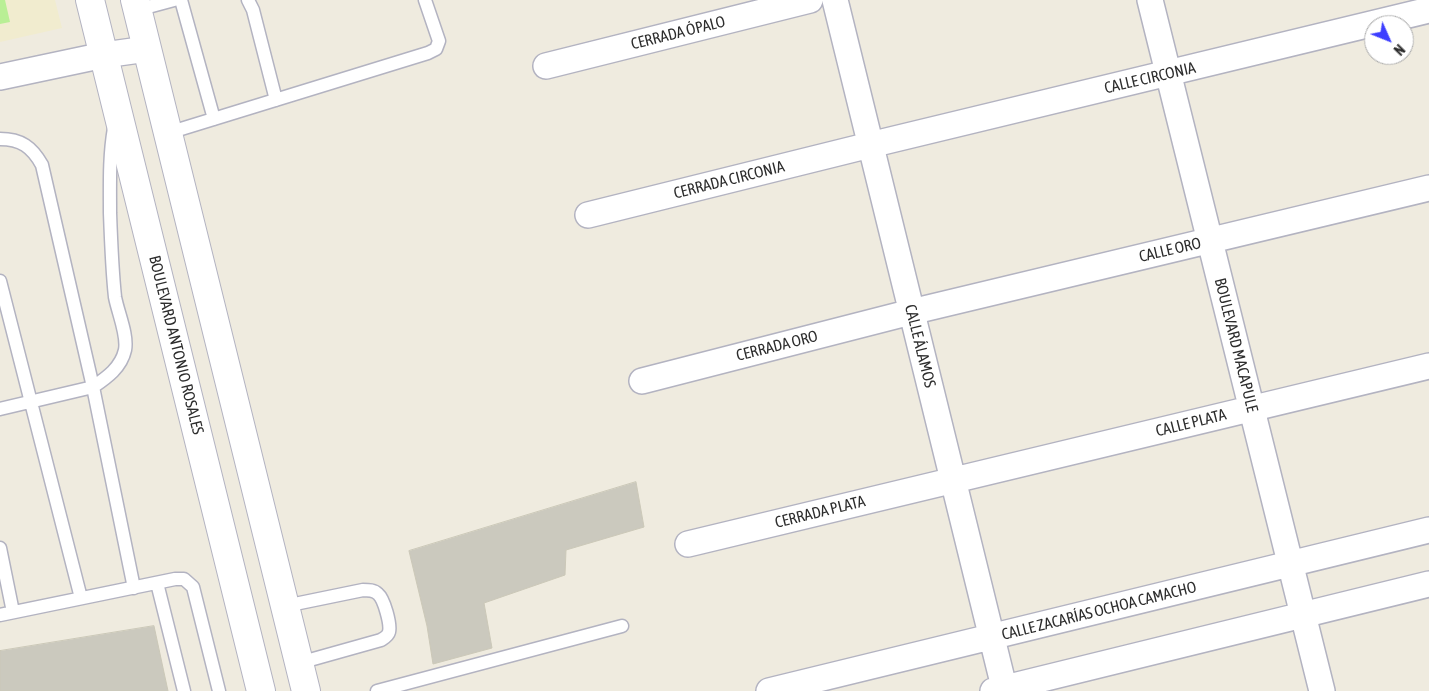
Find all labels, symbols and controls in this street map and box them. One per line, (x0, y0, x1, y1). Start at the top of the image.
street label: CERRADA ÓPALO (629, 12, 727, 54)
north arrow (1364, 15, 1414, 65)
text: N (1390, 41, 1408, 58)
street label: CALLE CIRCONIA (1102, 58, 1198, 98)
street label: CERRADA CIRCONIA (672, 157, 786, 203)
street label: CALLE ORO (1137, 234, 1203, 266)
street label: BOULEVARD ANTONIO ROSALES (144, 254, 208, 436)
street label: BOULEVARD MACAPULE (1210, 276, 1262, 414)
street label: CALLE ÁLAMOS (900, 302, 940, 390)
street label: CERRADA ORO (734, 327, 820, 365)
street label: CALLE PLATA (1154, 405, 1228, 441)
street label: CERRADA PLATA (773, 492, 867, 532)
street label: CALLE ZACARÍAS OCHOA CAMACHO (1000, 577, 1198, 645)

